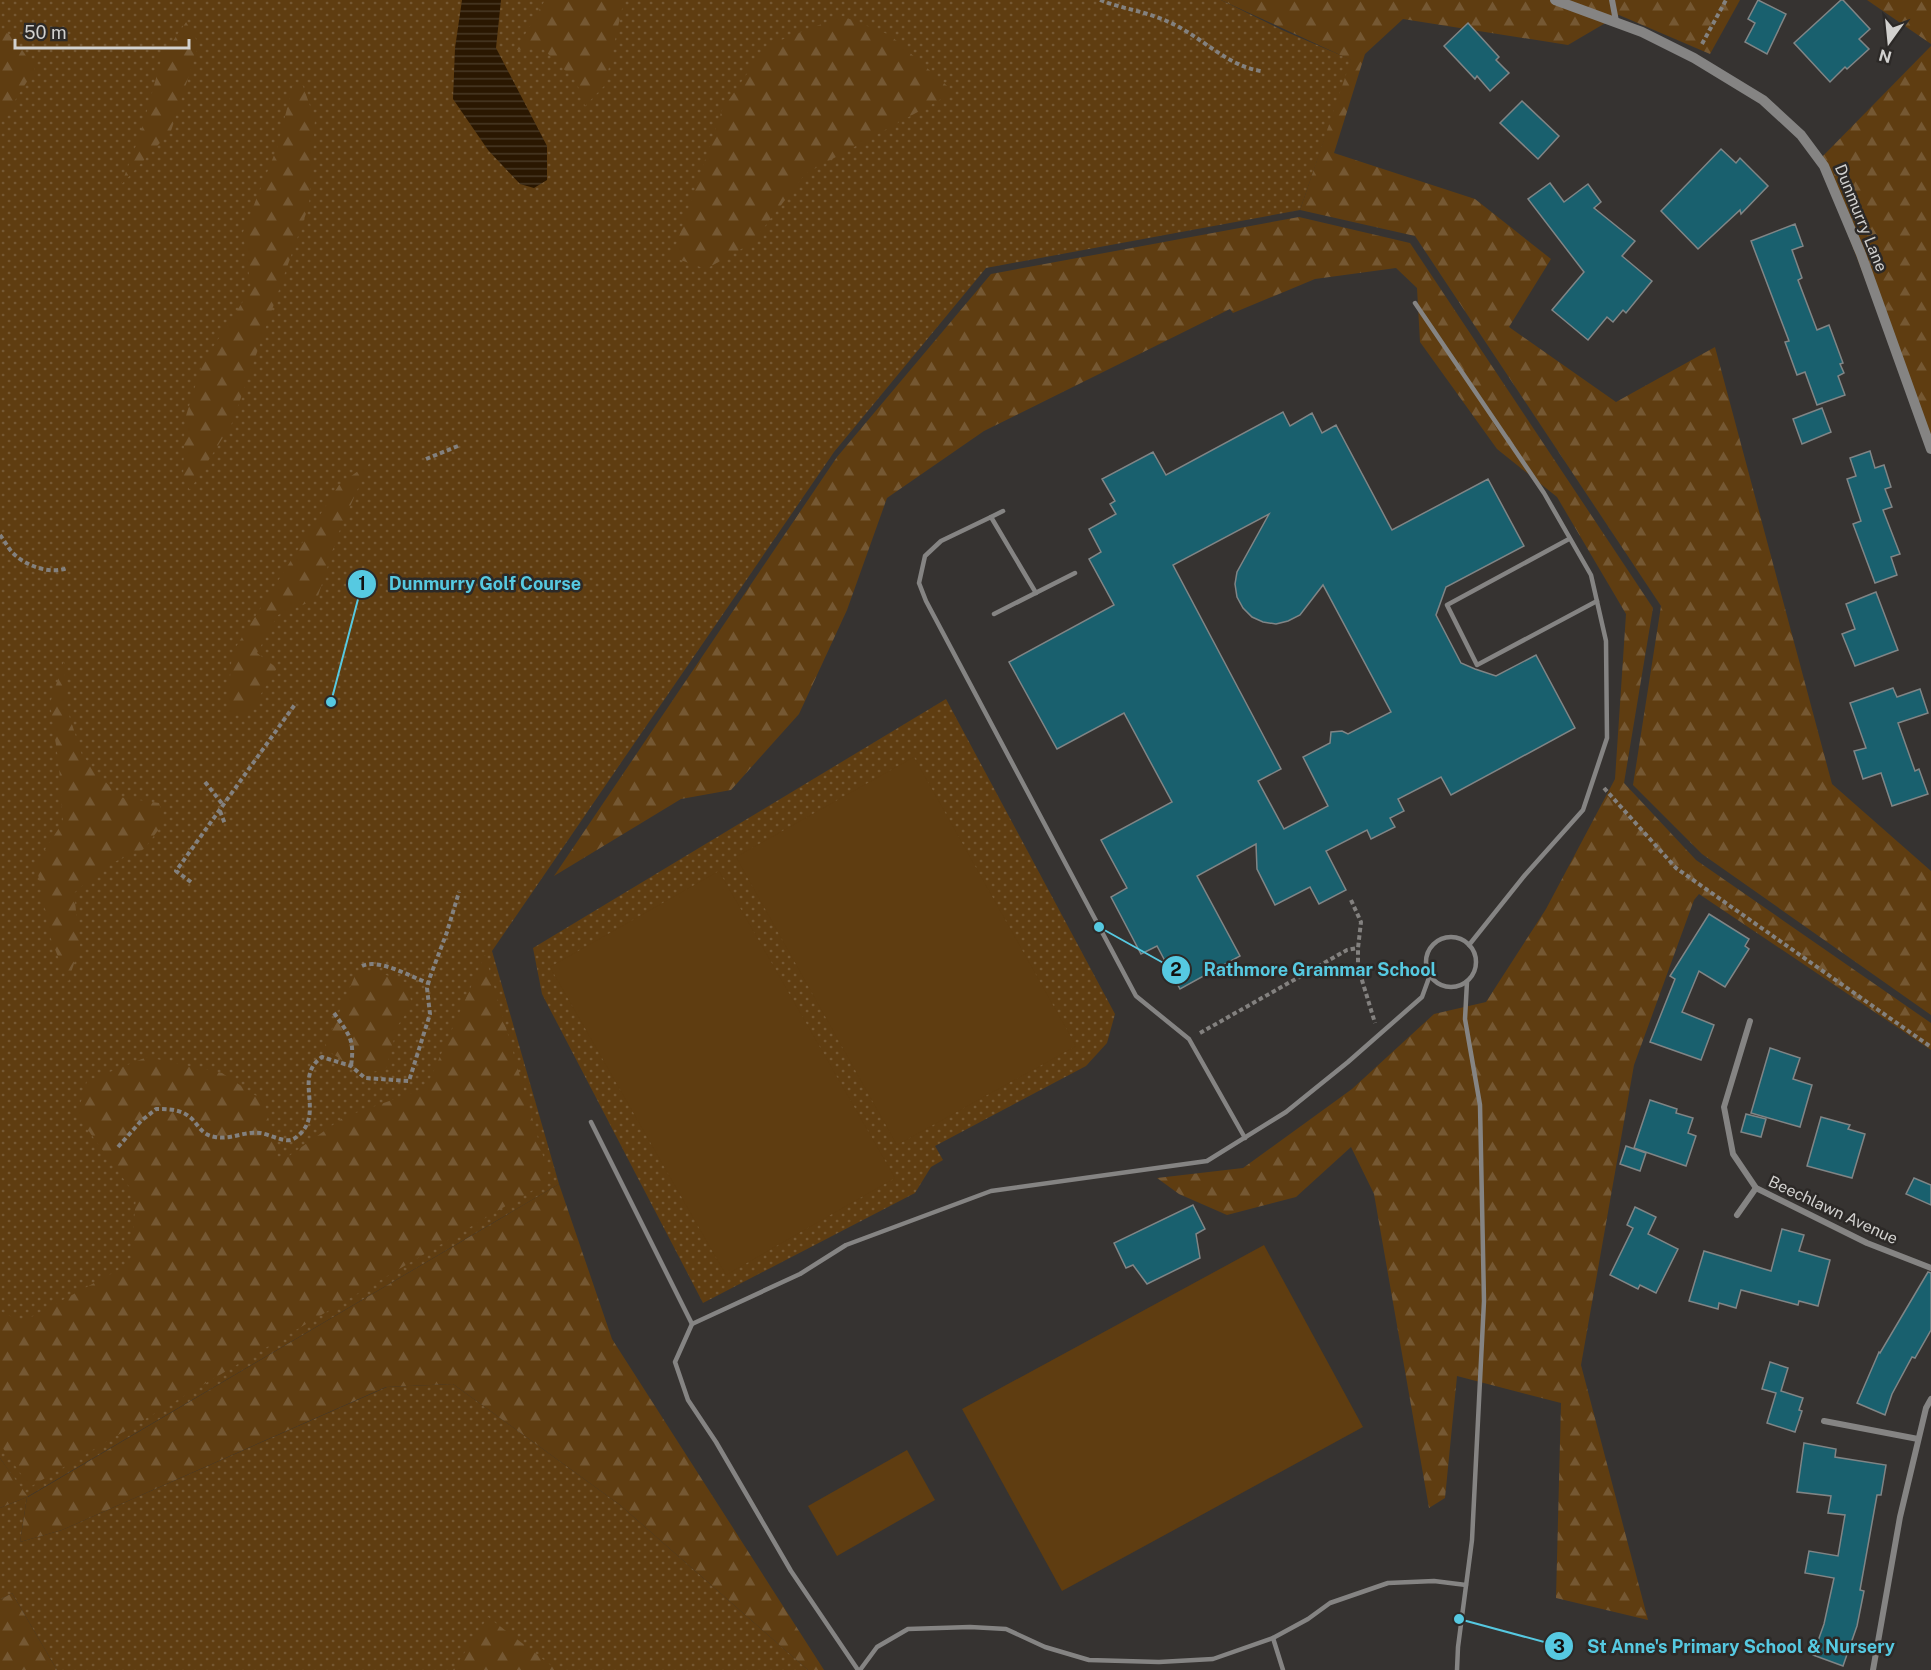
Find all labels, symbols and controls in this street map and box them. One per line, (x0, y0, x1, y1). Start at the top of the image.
scale bar (15, 12, 189, 50)
north arrow (1859, 12, 1919, 72)
text: 50 m (24, 22, 67, 43)
text: N (1877, 45, 1894, 67)
street label: Dunmurry Lane (1831, 161, 1891, 275)
callout: Dunmurry Golf Course (347, 566, 594, 602)
text: 1 (358, 573, 366, 594)
text: Dunmurry Golf Course (389, 573, 581, 594)
callout: Rathmore Grammar School (1161, 952, 1448, 988)
text: 2 (1170, 959, 1182, 980)
text: Rathmore Grammar School (1203, 959, 1437, 980)
street label: Beechlawn Avenue (1765, 1172, 1901, 1248)
callout: St Anne's Primary School & Nursery (1544, 1628, 1907, 1664)
text: 3 (1553, 1636, 1565, 1657)
text: St Anne's Primary School & Nursery (1587, 1636, 1895, 1657)

